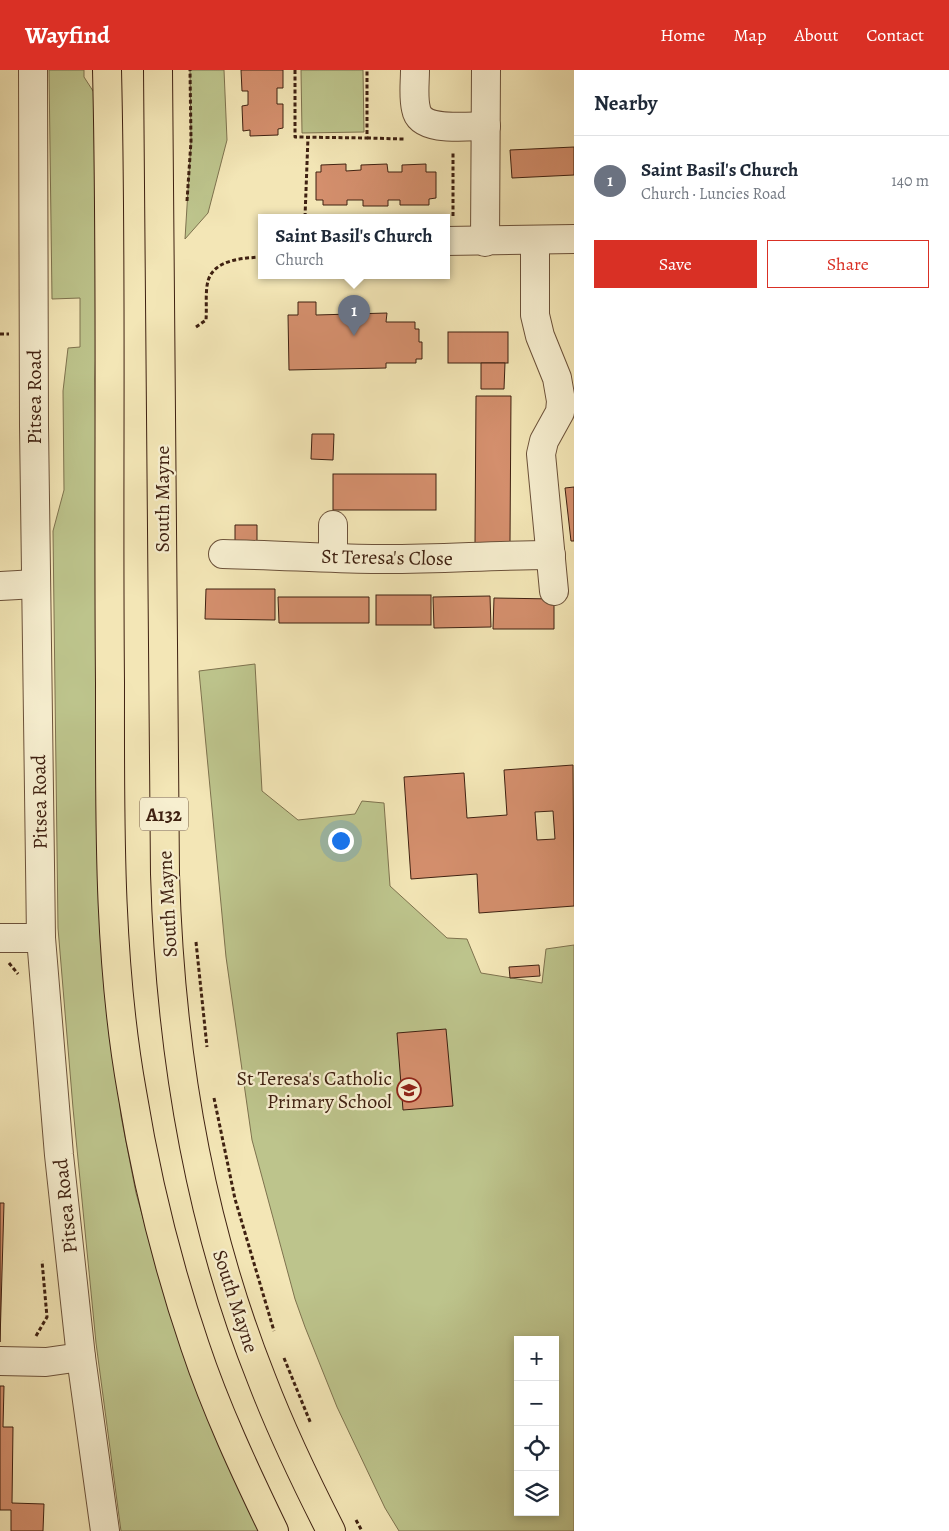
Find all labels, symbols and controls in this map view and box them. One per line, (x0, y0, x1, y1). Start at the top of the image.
text: Wayfind (25, 19, 110, 51)
text: Home (660, 23, 705, 47)
text: Map (733, 23, 766, 47)
text: About (794, 23, 838, 47)
text: Contact (866, 23, 924, 47)
text: Nearby (594, 89, 657, 117)
text: Saint Basil's Church (641, 157, 798, 183)
text: 1 (607, 170, 613, 192)
text: 140 m (891, 170, 929, 192)
text: Church · Luncies Road (641, 183, 786, 205)
popup (258, 214, 450, 279)
text: Saint Basil's Church (275, 223, 433, 249)
button: Save (594, 240, 757, 288)
button: Share (767, 240, 929, 288)
text: Church (275, 249, 324, 271)
pin: 1 (338, 295, 370, 336)
street label: Pitsea Road (21, 349, 48, 444)
street label: South Mayne (149, 446, 176, 552)
street label: St Teresa's Close (321, 543, 453, 572)
street label: Pitsea Road (25, 754, 54, 850)
road number: A132 (140, 798, 188, 831)
your location (328, 828, 354, 854)
street label: South Mayne (151, 850, 184, 958)
place label: St Teresa's Catholic Primary School (236, 1065, 392, 1115)
school or university icon: St Teresa's Catholic Primary School (396, 1077, 422, 1103)
street label: Pitsea Road (47, 1157, 84, 1255)
street label: South Mayne (206, 1246, 265, 1356)
map controls (514, 1336, 559, 1516)
button: + (514, 1336, 559, 1381)
button: − (514, 1381, 559, 1426)
button: locate (514, 1426, 559, 1471)
button: layers (514, 1471, 559, 1516)

